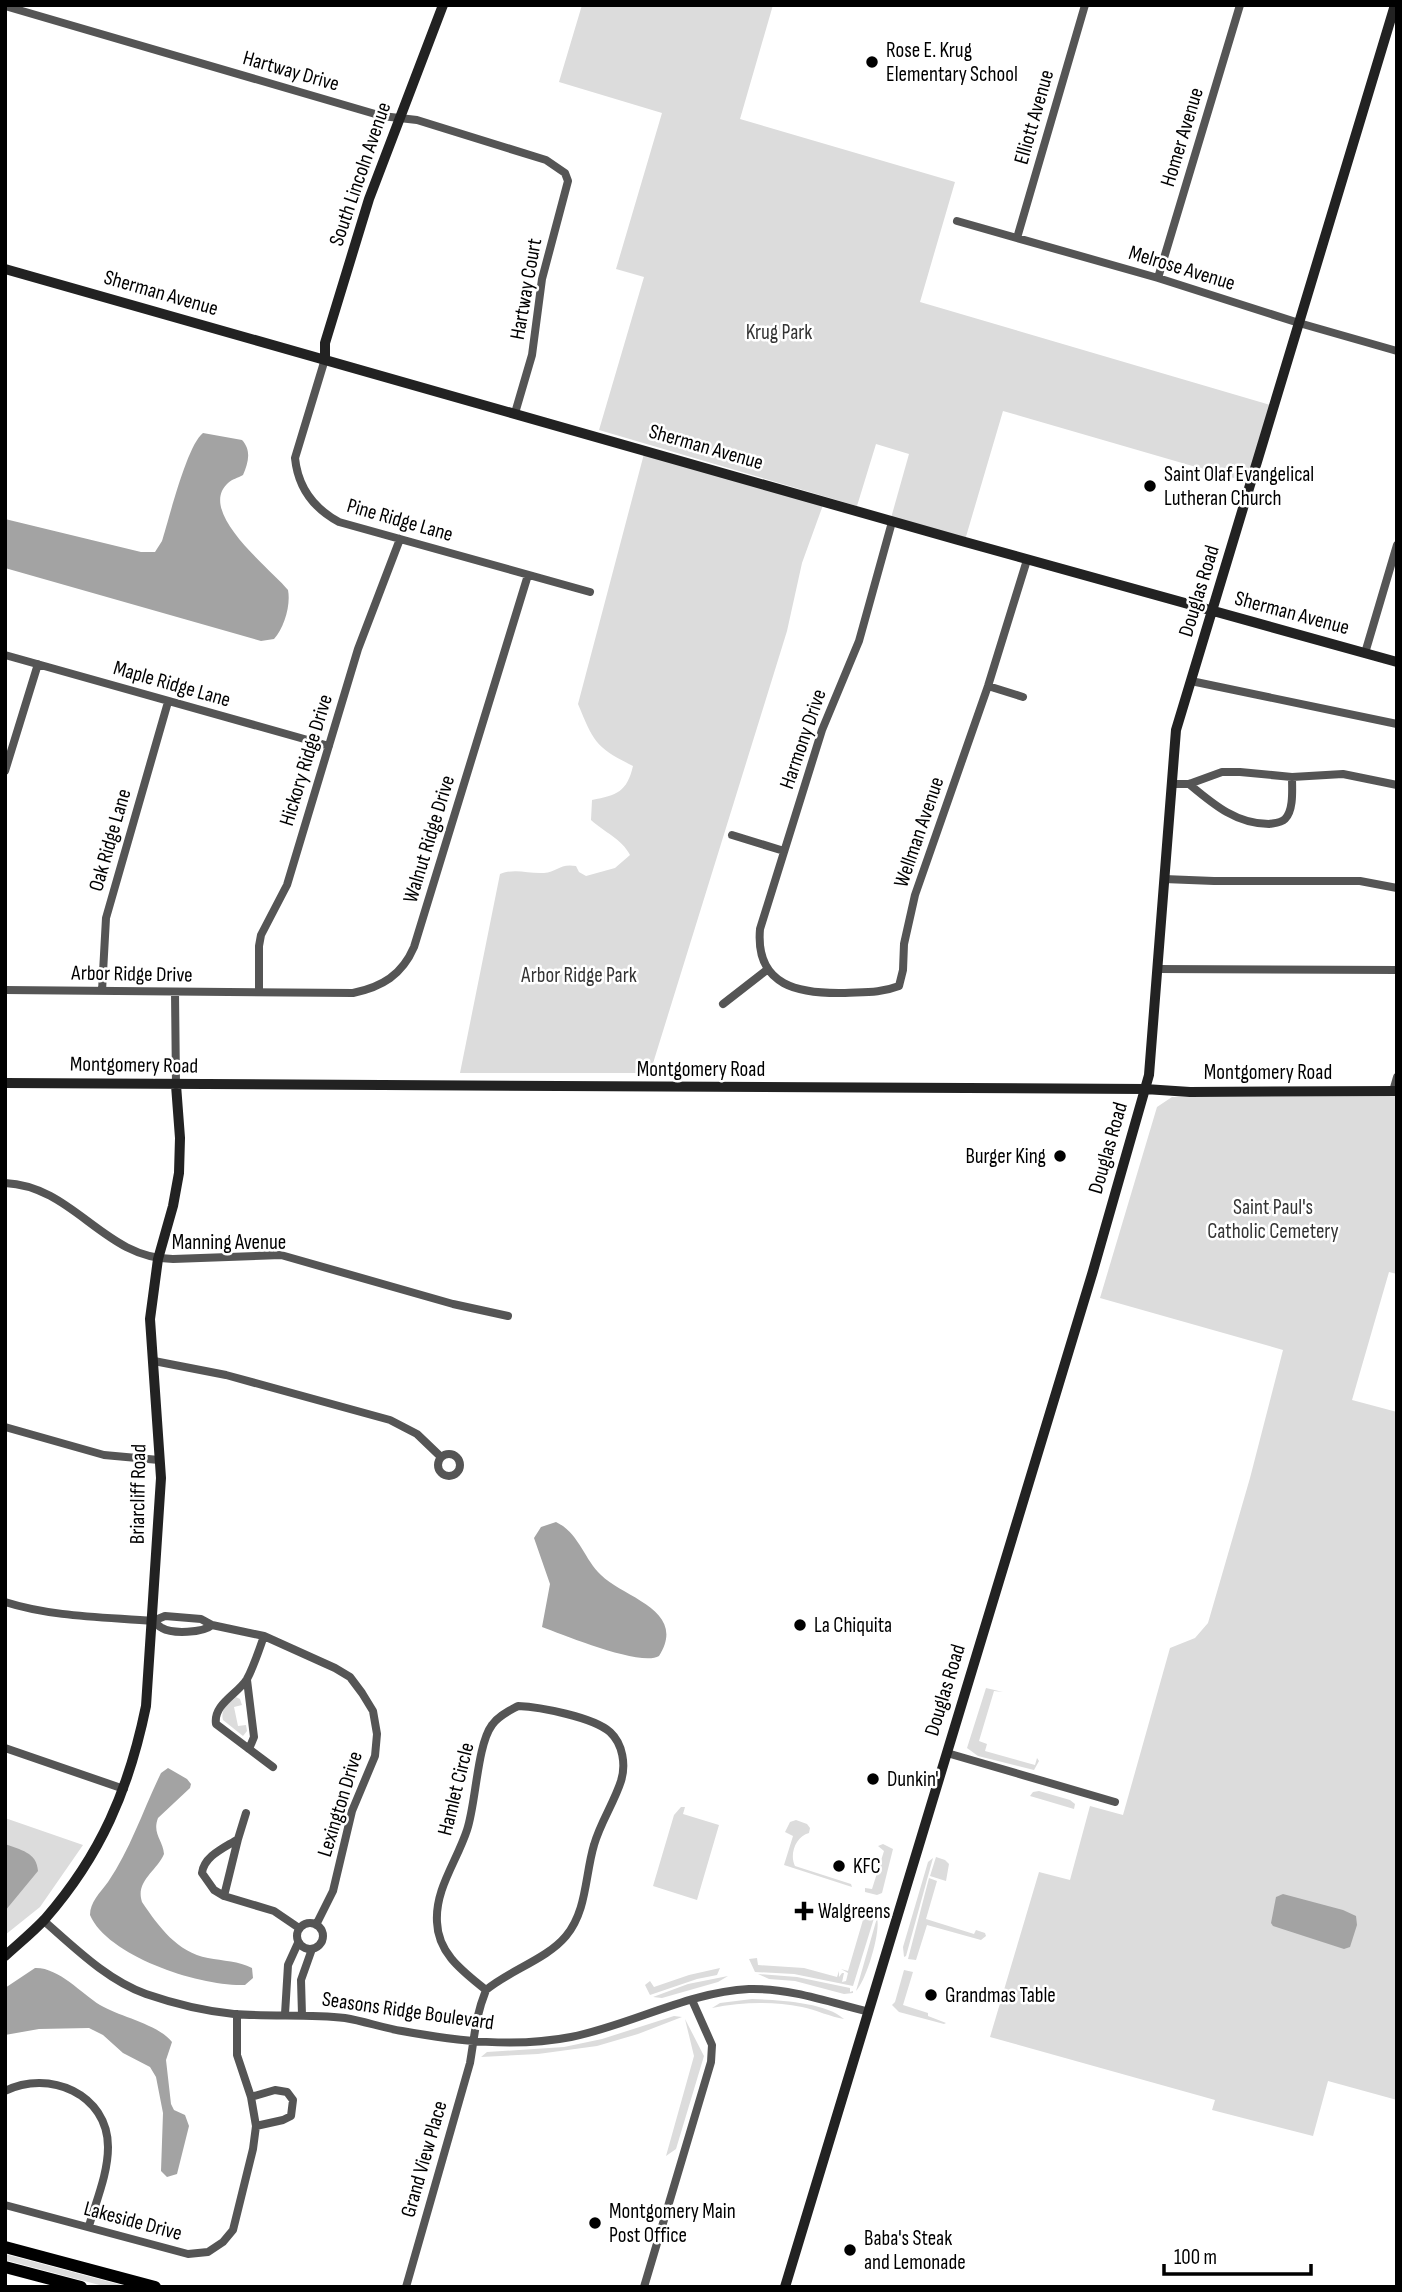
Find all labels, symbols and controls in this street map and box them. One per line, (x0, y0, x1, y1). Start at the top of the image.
place label: Rose E. Krug Elementary School (886, 38, 1018, 87)
street label: Hartway Drive (240, 45, 342, 97)
marker: Rose E. Krug Elementary School (864, 54, 880, 70)
street label: Elliott Avenue (1009, 67, 1059, 167)
street label: Homer Avenue (1155, 85, 1209, 189)
street label: South Lincoln Avenue (324, 99, 396, 249)
street label: Hartway Court (505, 236, 547, 342)
street label: Melrose Avenue (1126, 240, 1238, 296)
street label: Sherman Avenue (101, 265, 221, 321)
park label: Krug Park (746, 320, 812, 345)
street label: Sherman Avenue (646, 419, 766, 475)
place label: Saint Olaf Evangelical Lutheran Church (1164, 462, 1314, 511)
marker: Saint Olaf Evangelical Lutheran Church (1142, 478, 1158, 494)
street label: Pine Ridge Lane (344, 493, 456, 547)
street label: Douglas Road (1173, 542, 1225, 640)
street label: Sherman Avenue (1232, 586, 1352, 640)
street label: Maple Ridge Lane (111, 655, 233, 713)
street label: Harmony Drive (774, 686, 832, 792)
street label: Hickory Ridge Drive (274, 691, 338, 829)
street label: Walnut Ridge Drive (398, 772, 460, 906)
street label: Wellman Avenue (888, 774, 950, 890)
street label: Oak Ridge Lane (83, 786, 137, 894)
street label: Arbor Ridge Drive (70, 960, 193, 988)
park label: Arbor Ridge Park (520, 963, 637, 988)
street label: Montgomery Road (70, 1051, 198, 1079)
street label: Montgomery Road (637, 1057, 765, 1082)
street label: Montgomery Road (1204, 1060, 1332, 1085)
street label: Douglas Road (1083, 1099, 1133, 1197)
place label: Burger King (965, 1144, 1046, 1169)
marker: Burger King (1052, 1148, 1068, 1164)
park label: Saint Paul's Catholic Cemetery (1207, 1195, 1339, 1244)
street label: Manning Avenue (172, 1230, 286, 1255)
street label: Briarcliff Road (125, 1444, 151, 1544)
place label: La Chiquita (814, 1613, 892, 1638)
marker: La Chiquita (792, 1617, 808, 1633)
street label: Douglas Road (919, 1641, 971, 1739)
street label: Hamlet Circle (432, 1740, 480, 1838)
street label: Lexington Drive (312, 1748, 368, 1860)
place label: Dunkin' (887, 1767, 939, 1792)
marker: Dunkin' (865, 1771, 881, 1787)
place label: KFC (853, 1854, 881, 1879)
marker: KFC (831, 1858, 847, 1874)
place label: Walgreens (818, 1899, 891, 1924)
marker: Walgreens (796, 1903, 812, 1919)
place label: Grandmas Table (945, 1983, 1056, 2008)
street label: Seasons Ridge Boulevard (320, 1987, 496, 2035)
marker: Grandmas Table (923, 1987, 939, 2003)
street label: Grand View Place (395, 2098, 453, 2220)
street label: Lakeside Drive (81, 2196, 185, 2246)
place label: Montgomery Main Post Office (609, 2199, 736, 2248)
marker: Montgomery Main Post Office (587, 2215, 603, 2231)
place label: Baba's Steak and Lemonade (864, 2226, 966, 2275)
scale bar (1164, 2232, 1311, 2276)
marker: Baba's Steak and Lemonade (842, 2242, 858, 2258)
text: 100 m (1174, 2245, 1217, 2270)

